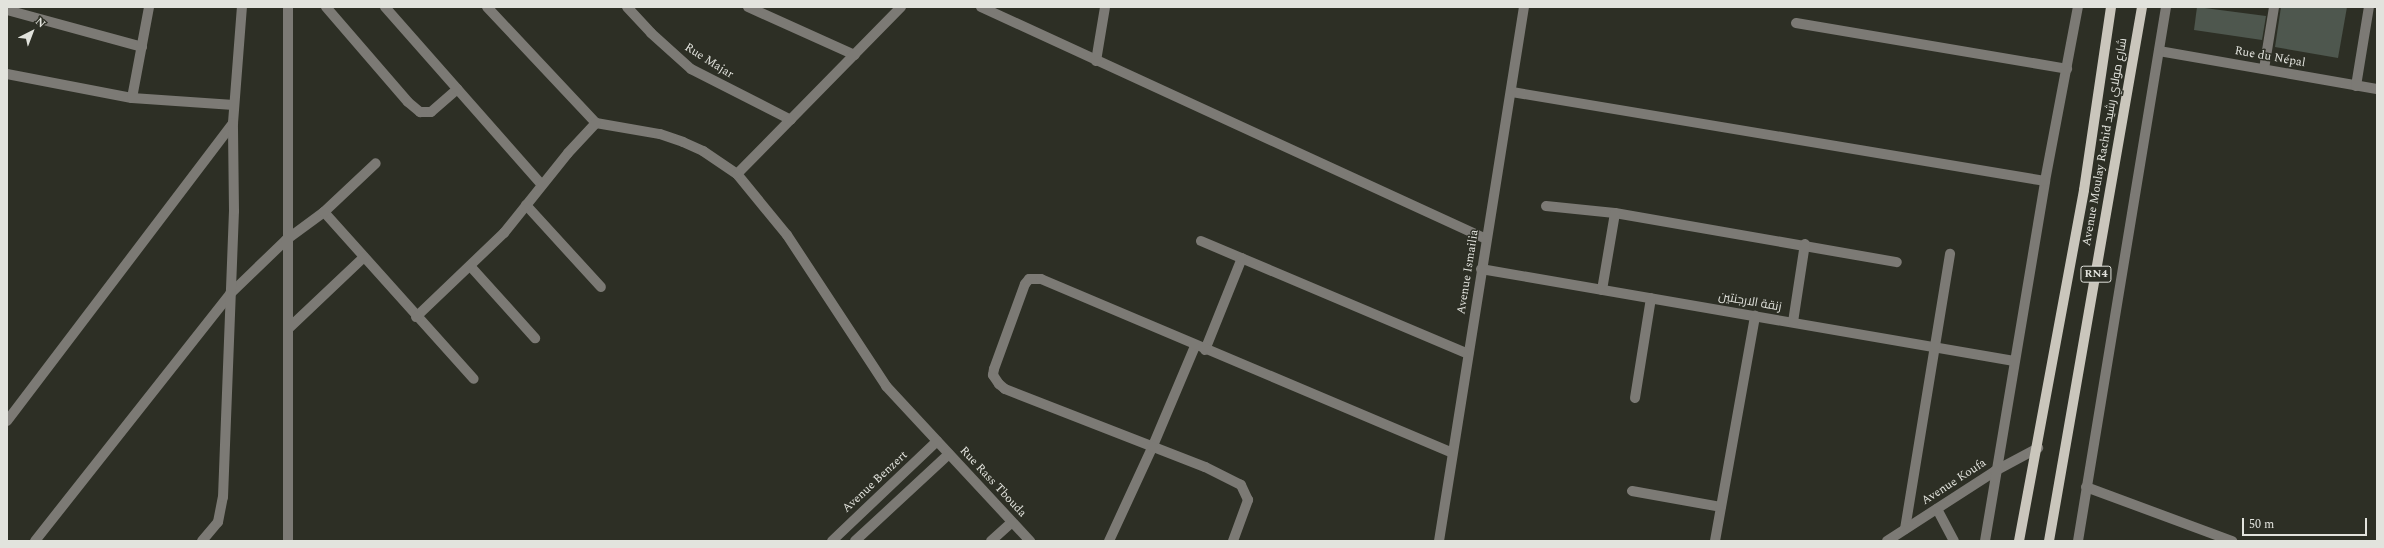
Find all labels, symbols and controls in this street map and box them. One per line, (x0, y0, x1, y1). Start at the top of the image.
north arrow (12, 12, 52, 52)
text: N (31, 13, 49, 32)
street label: Avenue Moulay Rachid شارع مولاي رشيد (2080, 37, 2130, 247)
street label: Rue Majar (682, 40, 736, 82)
street label: Rue du Népal (2234, 44, 2306, 70)
street label: Avenue Ismailia (1454, 229, 1482, 315)
road number: RN4 (2080, 265, 2112, 283)
street label: زنقة الارجنتين (1717, 289, 1783, 315)
street label: Rue Rass Tbouda (957, 444, 1029, 520)
street label: Avenue Benzert (839, 448, 911, 516)
street label: Avenue Koufa (1919, 456, 1989, 508)
scale bar (2244, 510, 2369, 536)
text: 50 m (2249, 515, 2274, 534)

